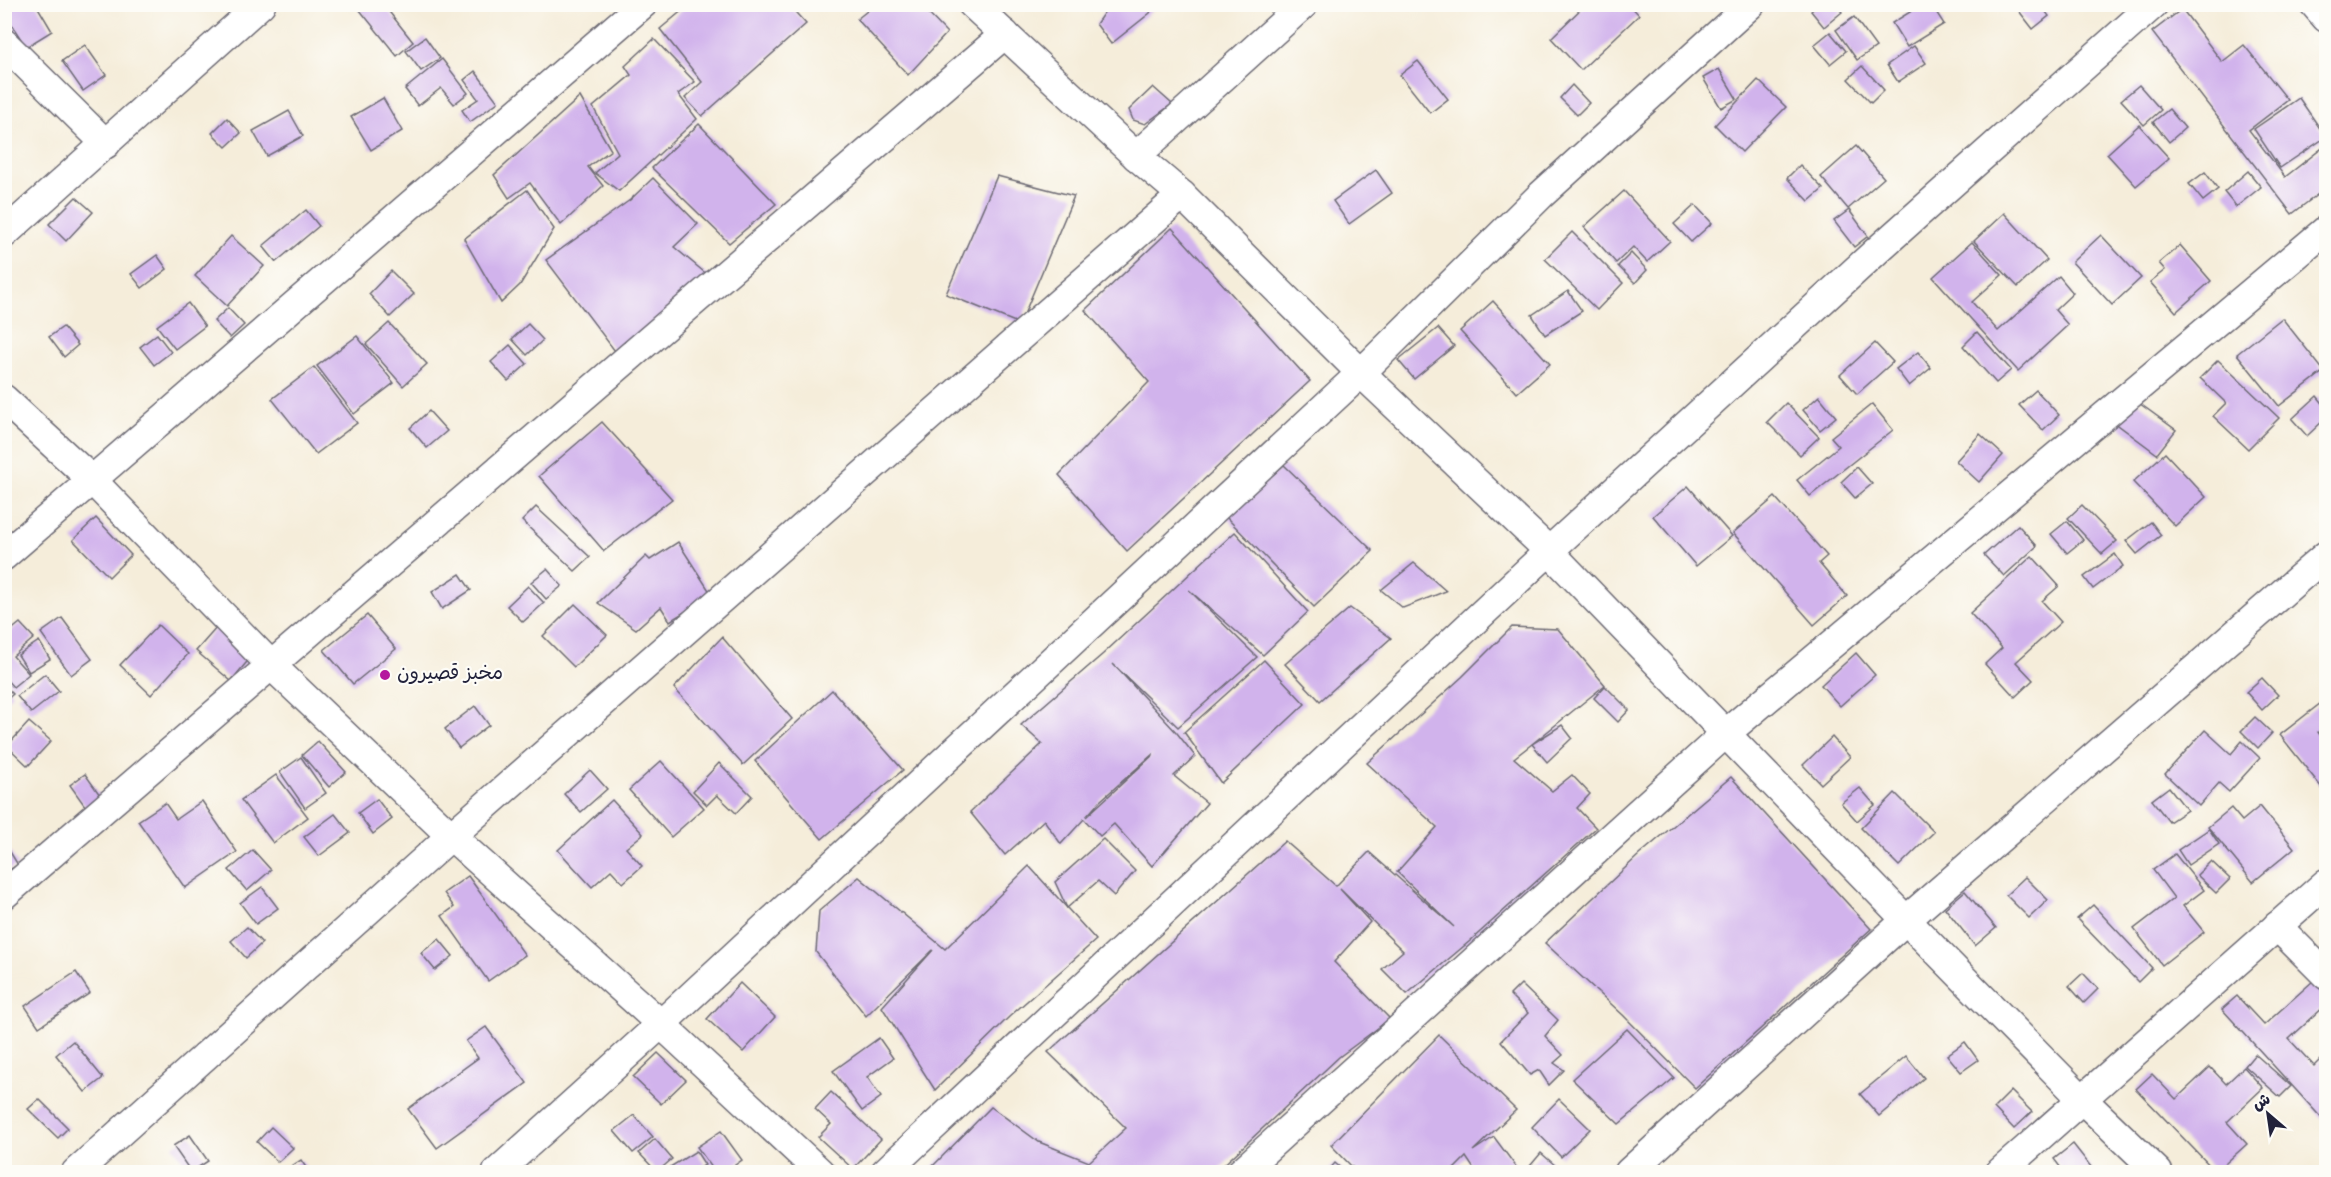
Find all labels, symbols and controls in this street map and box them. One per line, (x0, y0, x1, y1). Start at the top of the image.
place label: مخبز قصيرون (397, 663, 503, 687)
marker: مخبز قصيرون (378, 668, 392, 682)
north arrow (2238, 1084, 2298, 1144)
text: ش (2250, 1091, 2275, 1117)

